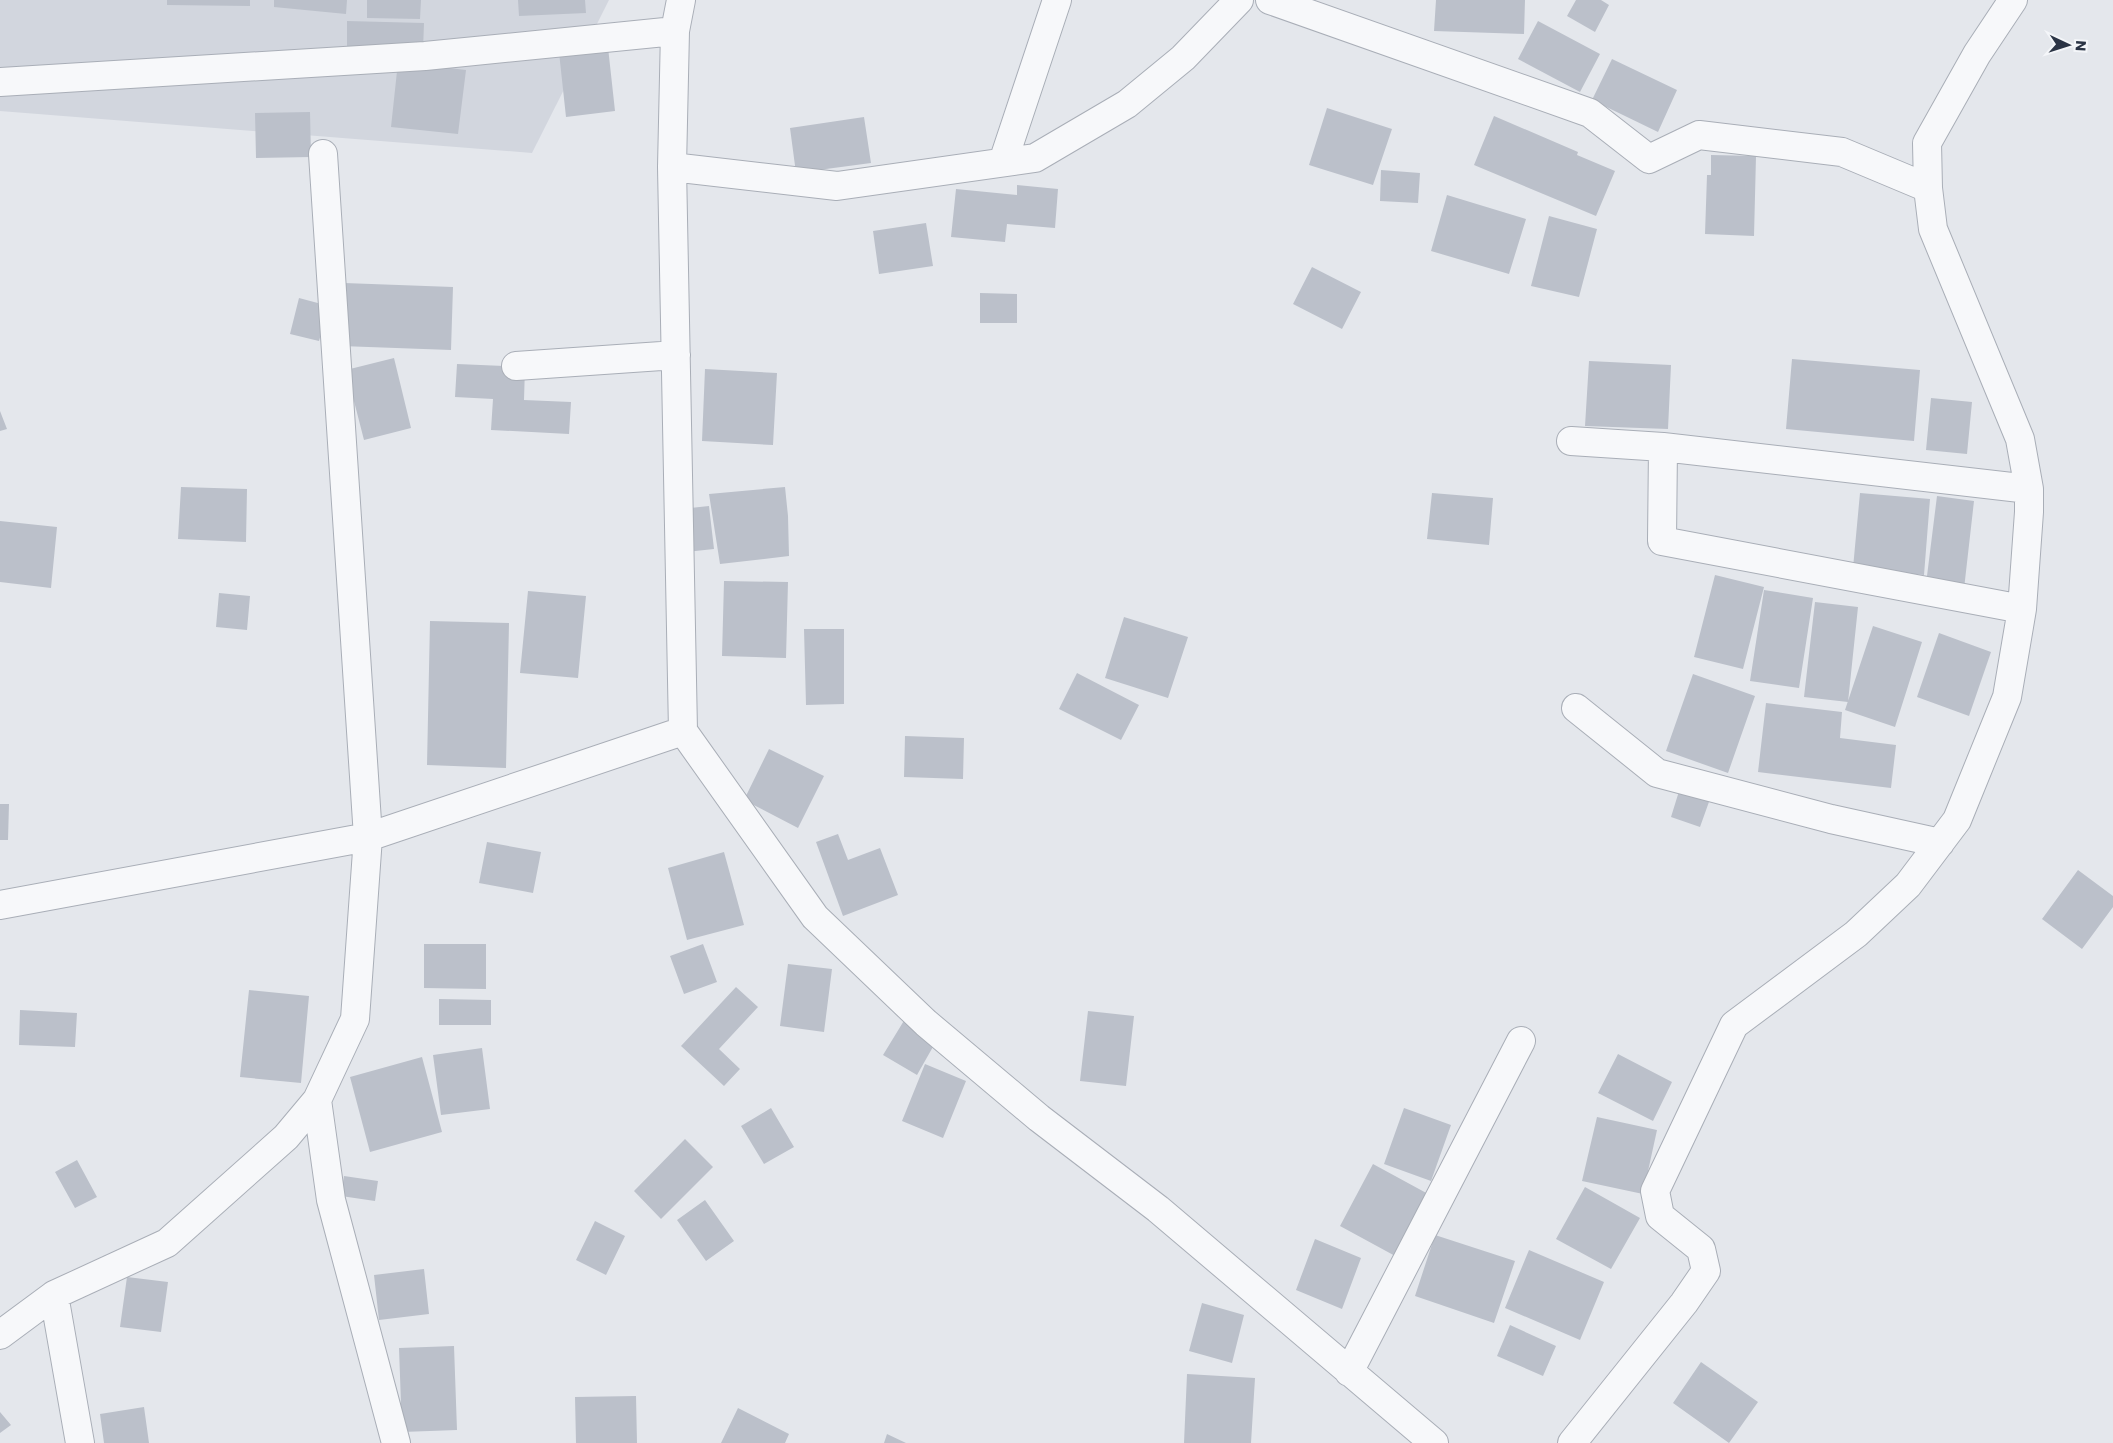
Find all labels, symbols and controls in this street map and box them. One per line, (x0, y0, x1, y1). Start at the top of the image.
north arrow (2043, 20, 2093, 70)
text: N (2071, 40, 2091, 52)

